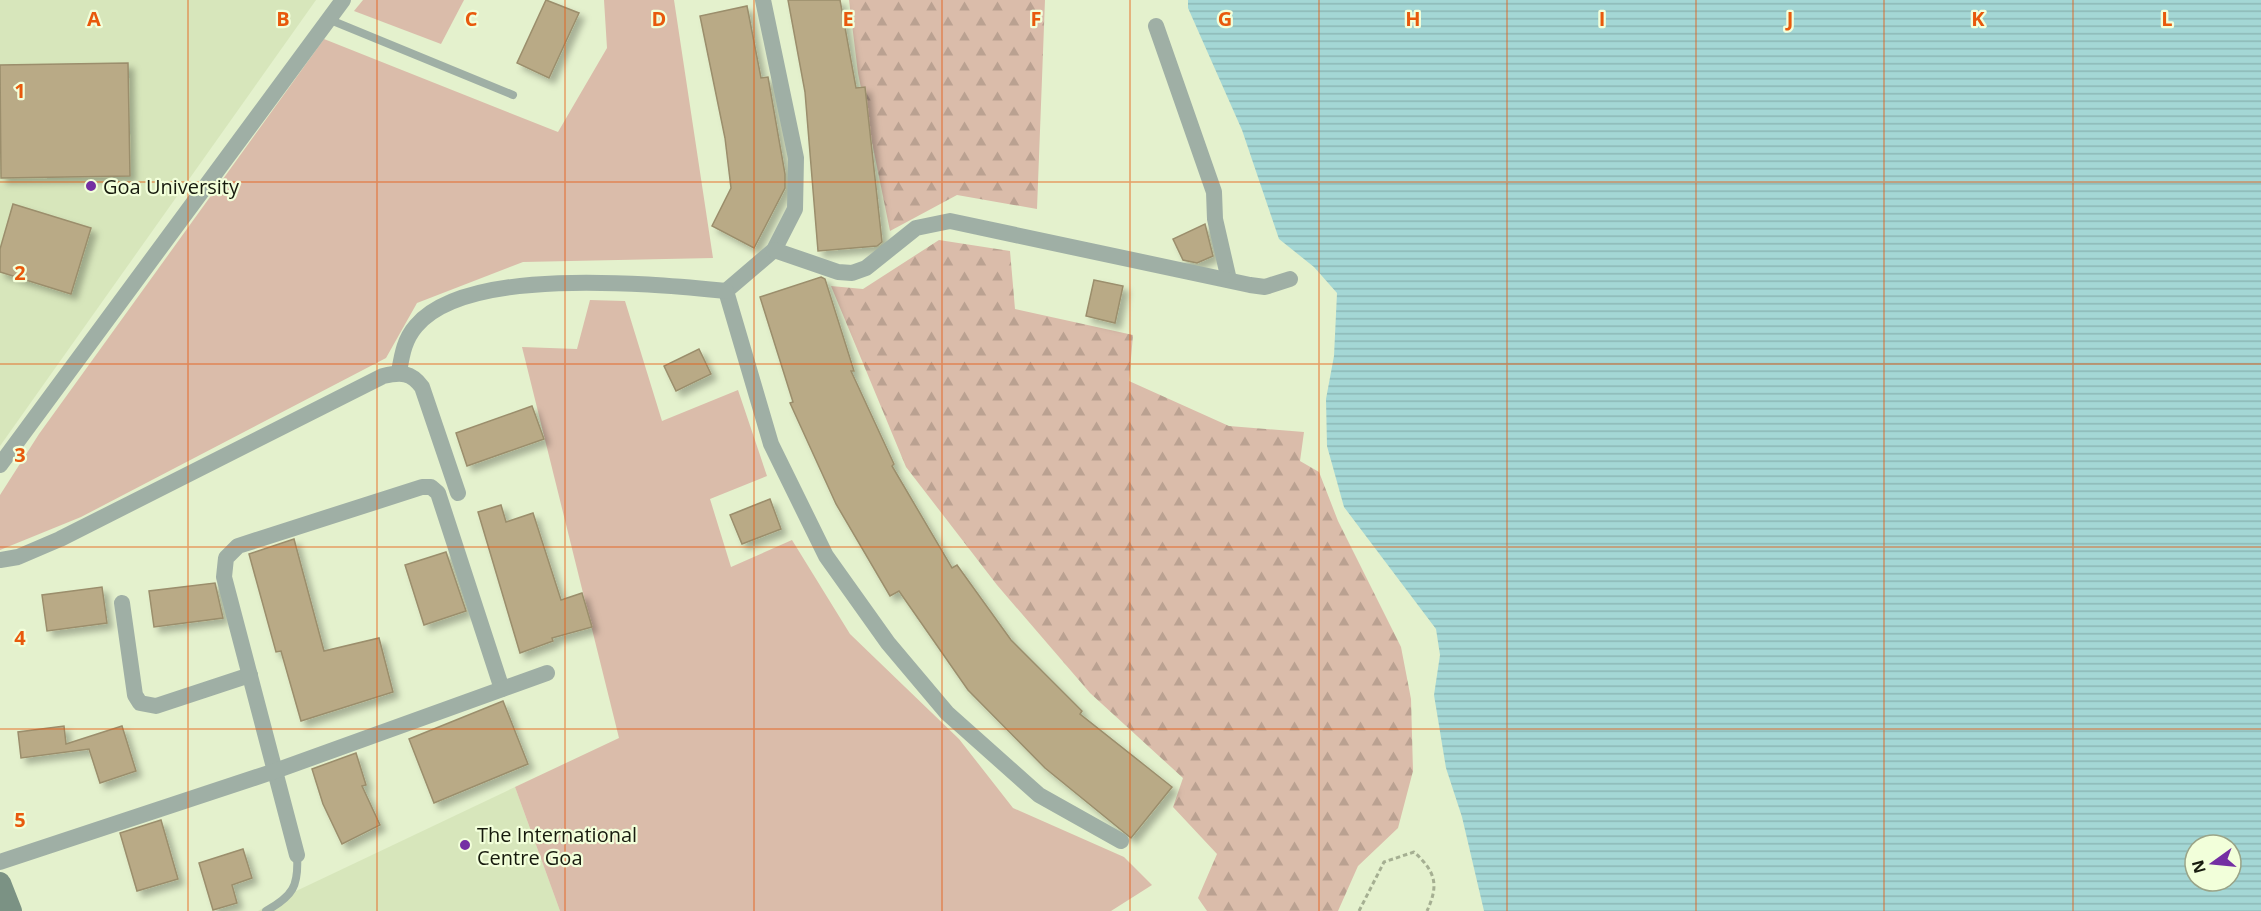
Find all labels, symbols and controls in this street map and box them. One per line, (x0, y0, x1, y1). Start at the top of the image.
text: A (87, 5, 101, 32)
text: B (276, 5, 290, 32)
text: C (465, 5, 478, 32)
text: D (652, 5, 666, 32)
text: E (842, 5, 854, 32)
text: F (1031, 5, 1041, 32)
text: G (1218, 5, 1232, 32)
text: H (1405, 5, 1421, 32)
text: I (1599, 5, 1605, 32)
text: J (1785, 5, 1793, 32)
text: K (1971, 5, 1985, 32)
text: L (2161, 5, 2173, 32)
text: 1 (14, 77, 26, 104)
place label: Goa University (103, 173, 240, 200)
marker: Goa University (84, 179, 98, 193)
text: 2 (14, 259, 26, 286)
text: 3 (14, 441, 26, 468)
text: 4 (14, 624, 26, 651)
text: 5 (14, 806, 26, 833)
place label: The International Centre Goa (477, 821, 637, 871)
north arrow (2183, 833, 2243, 893)
marker: The International Centre Goa (458, 838, 472, 852)
text: N (2186, 858, 2211, 876)

